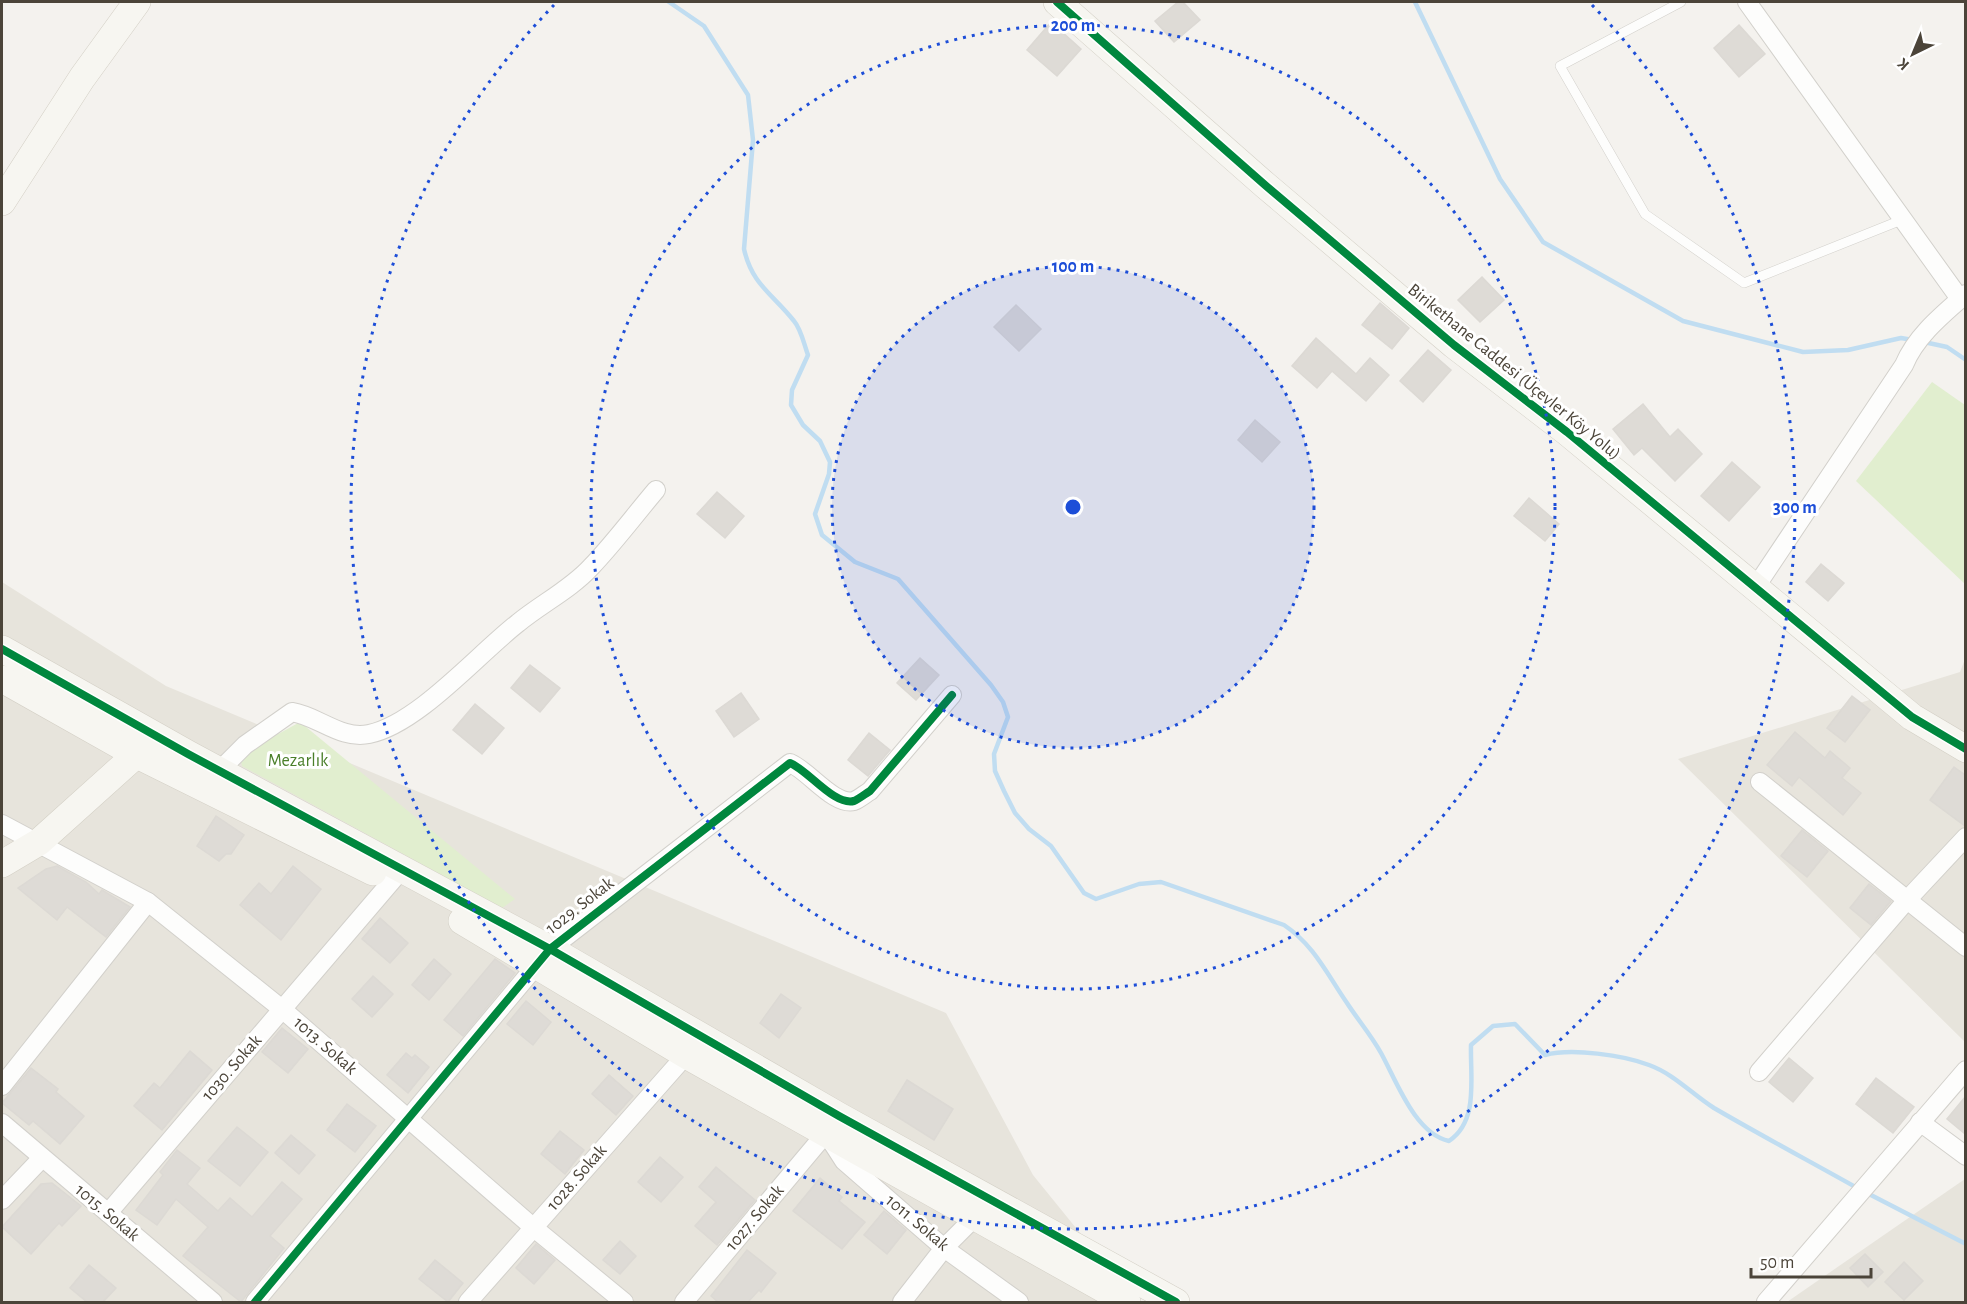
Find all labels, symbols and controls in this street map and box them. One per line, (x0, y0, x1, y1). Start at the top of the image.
text: 200 m (1051, 17, 1095, 35)
north arrow (1883, 24, 1943, 84)
text: K (1894, 55, 1912, 73)
text: 100 m (1052, 258, 1094, 276)
street label: Birikethane Caddesi (Üçevler Köy Yolu) (1404, 279, 1625, 463)
centre of rings (1063, 497, 1083, 517)
text: 300 m (1773, 499, 1817, 517)
park label: Mezarlık (268, 752, 329, 770)
street label: 1029. Sokak (543, 874, 618, 938)
street label: 1013. Sokak (290, 1014, 361, 1079)
street label: 1030. Sokak (199, 1031, 266, 1104)
street label: 1028. Sokak (544, 1141, 611, 1214)
street label: 1015. Sokak (71, 1181, 143, 1245)
street label: 1027. Sokak (722, 1181, 788, 1254)
street label: 1011. Sokak (882, 1192, 953, 1255)
scale bar (1751, 1241, 1871, 1279)
text: 50 m (1760, 1254, 1794, 1272)

